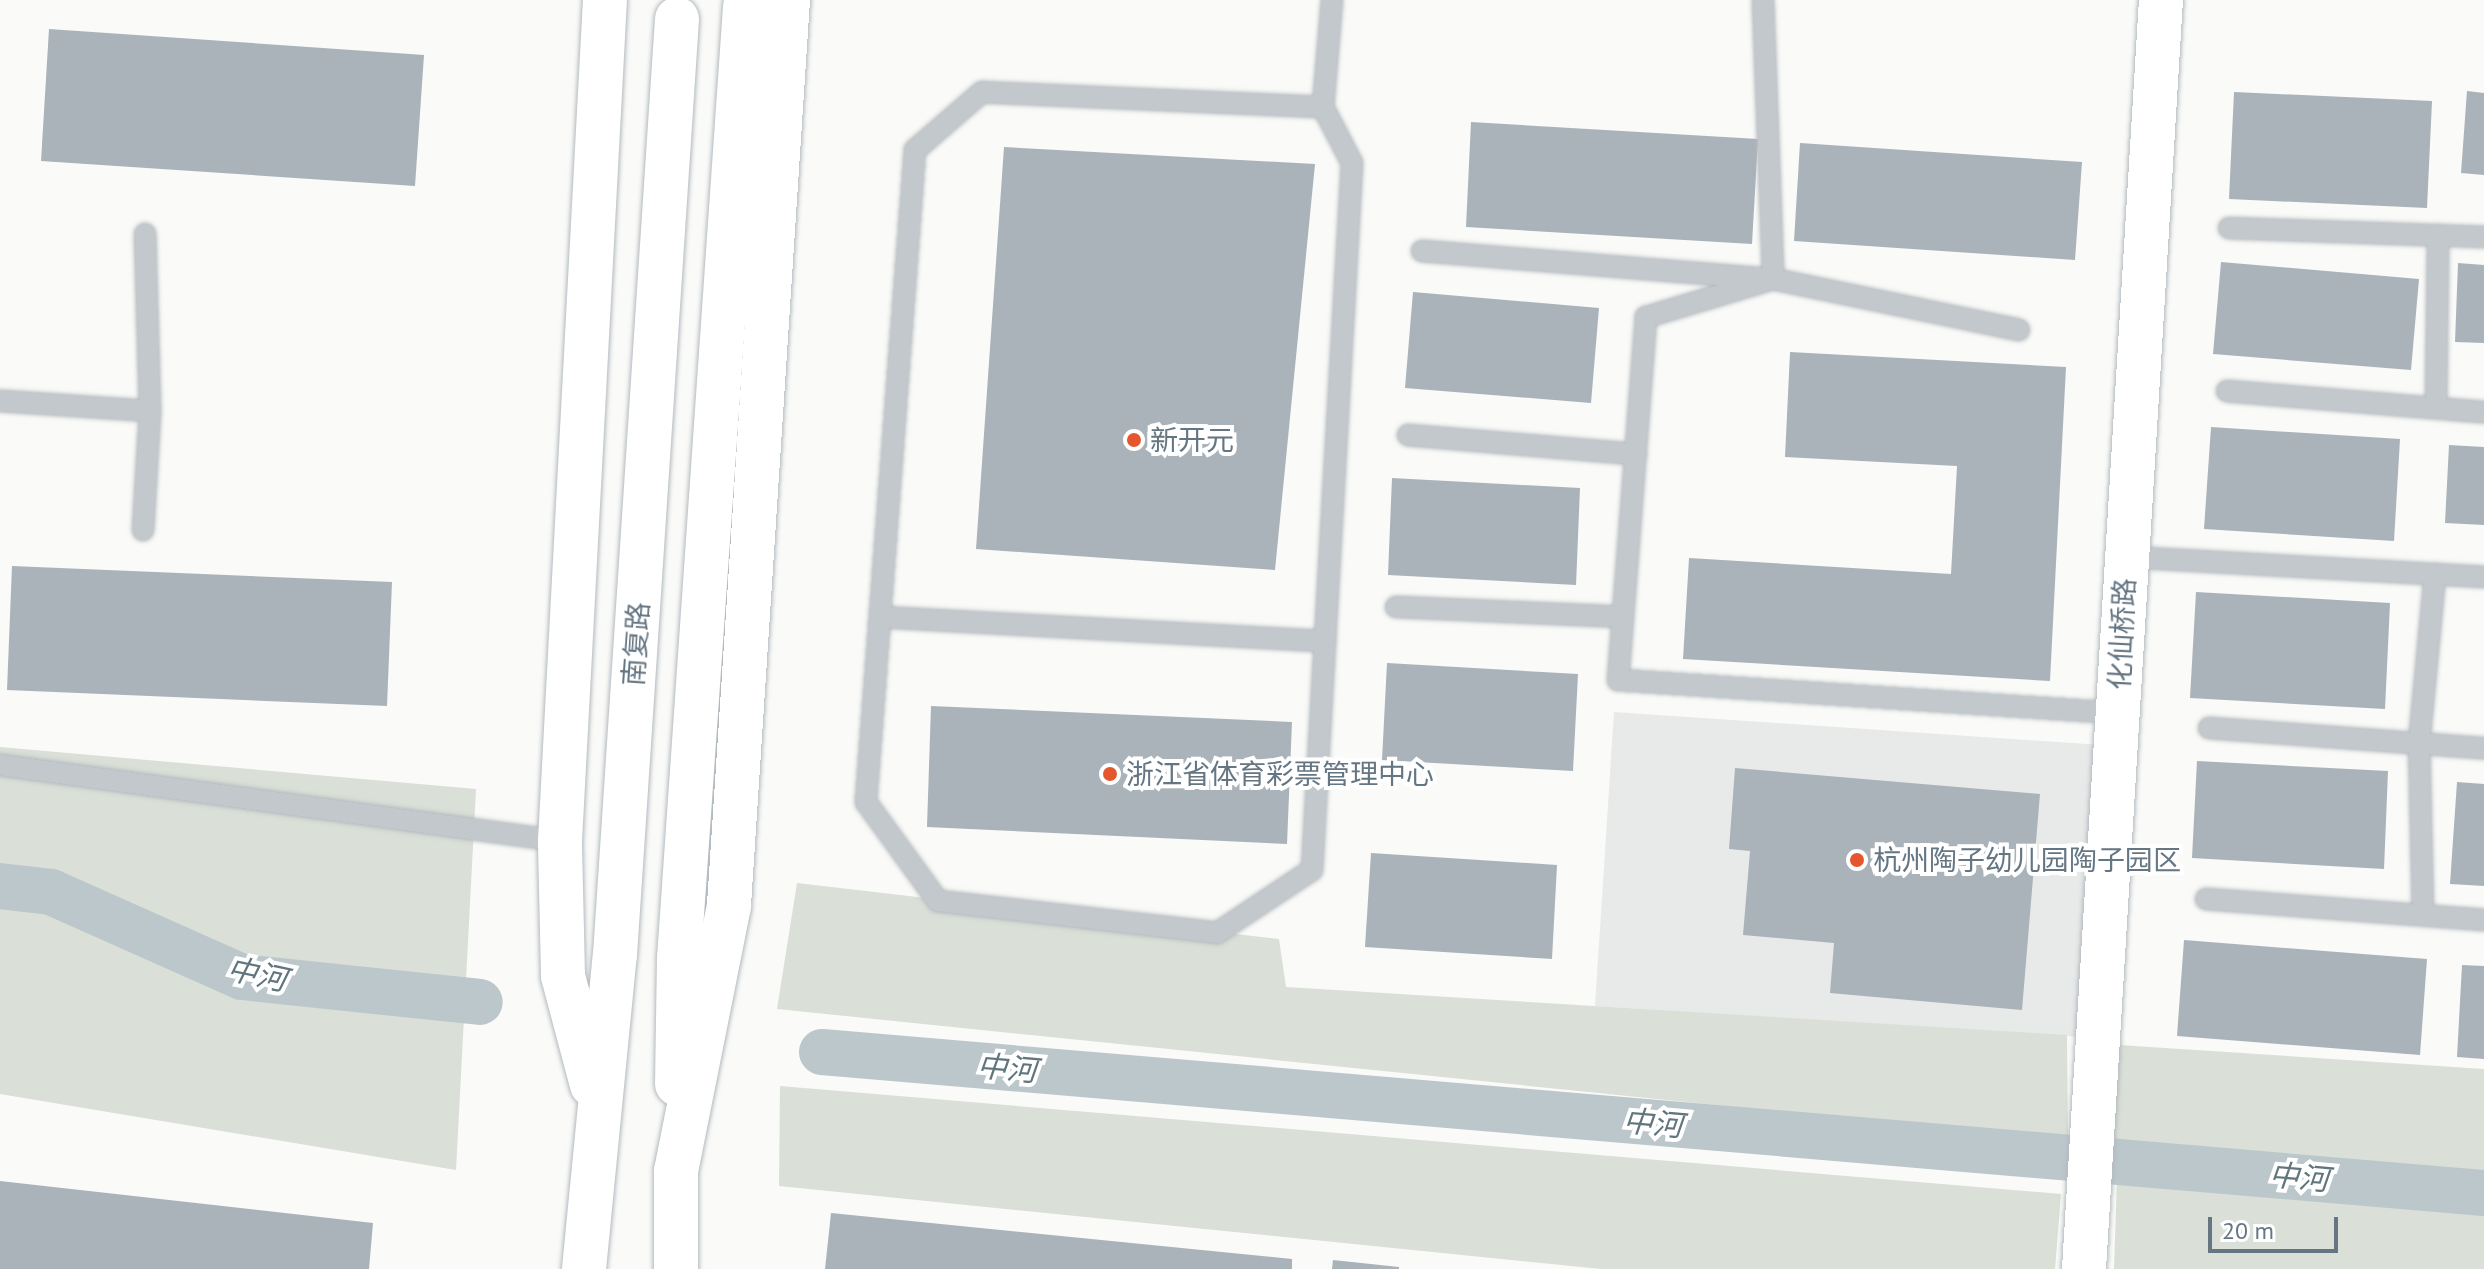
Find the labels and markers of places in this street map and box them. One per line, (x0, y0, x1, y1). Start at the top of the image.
place label: 新开元 (1150, 423, 1234, 457)
marker: 新开元 (1125, 431, 1143, 449)
place label: 浙江省体育彩票管理中心 (1126, 757, 1434, 791)
marker: 浙江省体育彩票管理中心 (1101, 765, 1119, 783)
place label: 杭州陶子幼儿园陶子园区 (1873, 843, 2181, 877)
marker: 杭州陶子幼儿园陶子园区 (1848, 851, 1866, 869)

